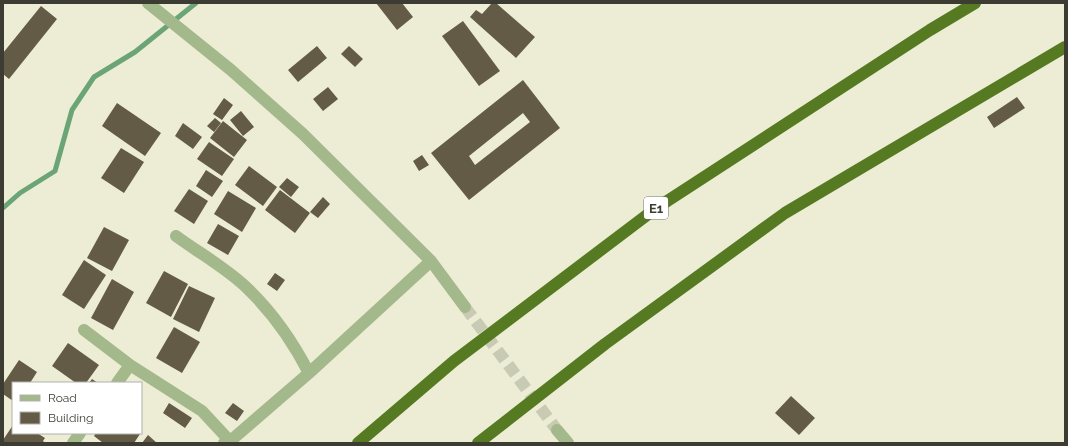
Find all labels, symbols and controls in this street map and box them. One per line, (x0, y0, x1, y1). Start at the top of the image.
road number: E1 (644, 197, 668, 219)
legend (12, 382, 142, 434)
text: Road (48, 391, 77, 405)
text: Building (48, 411, 94, 425)

